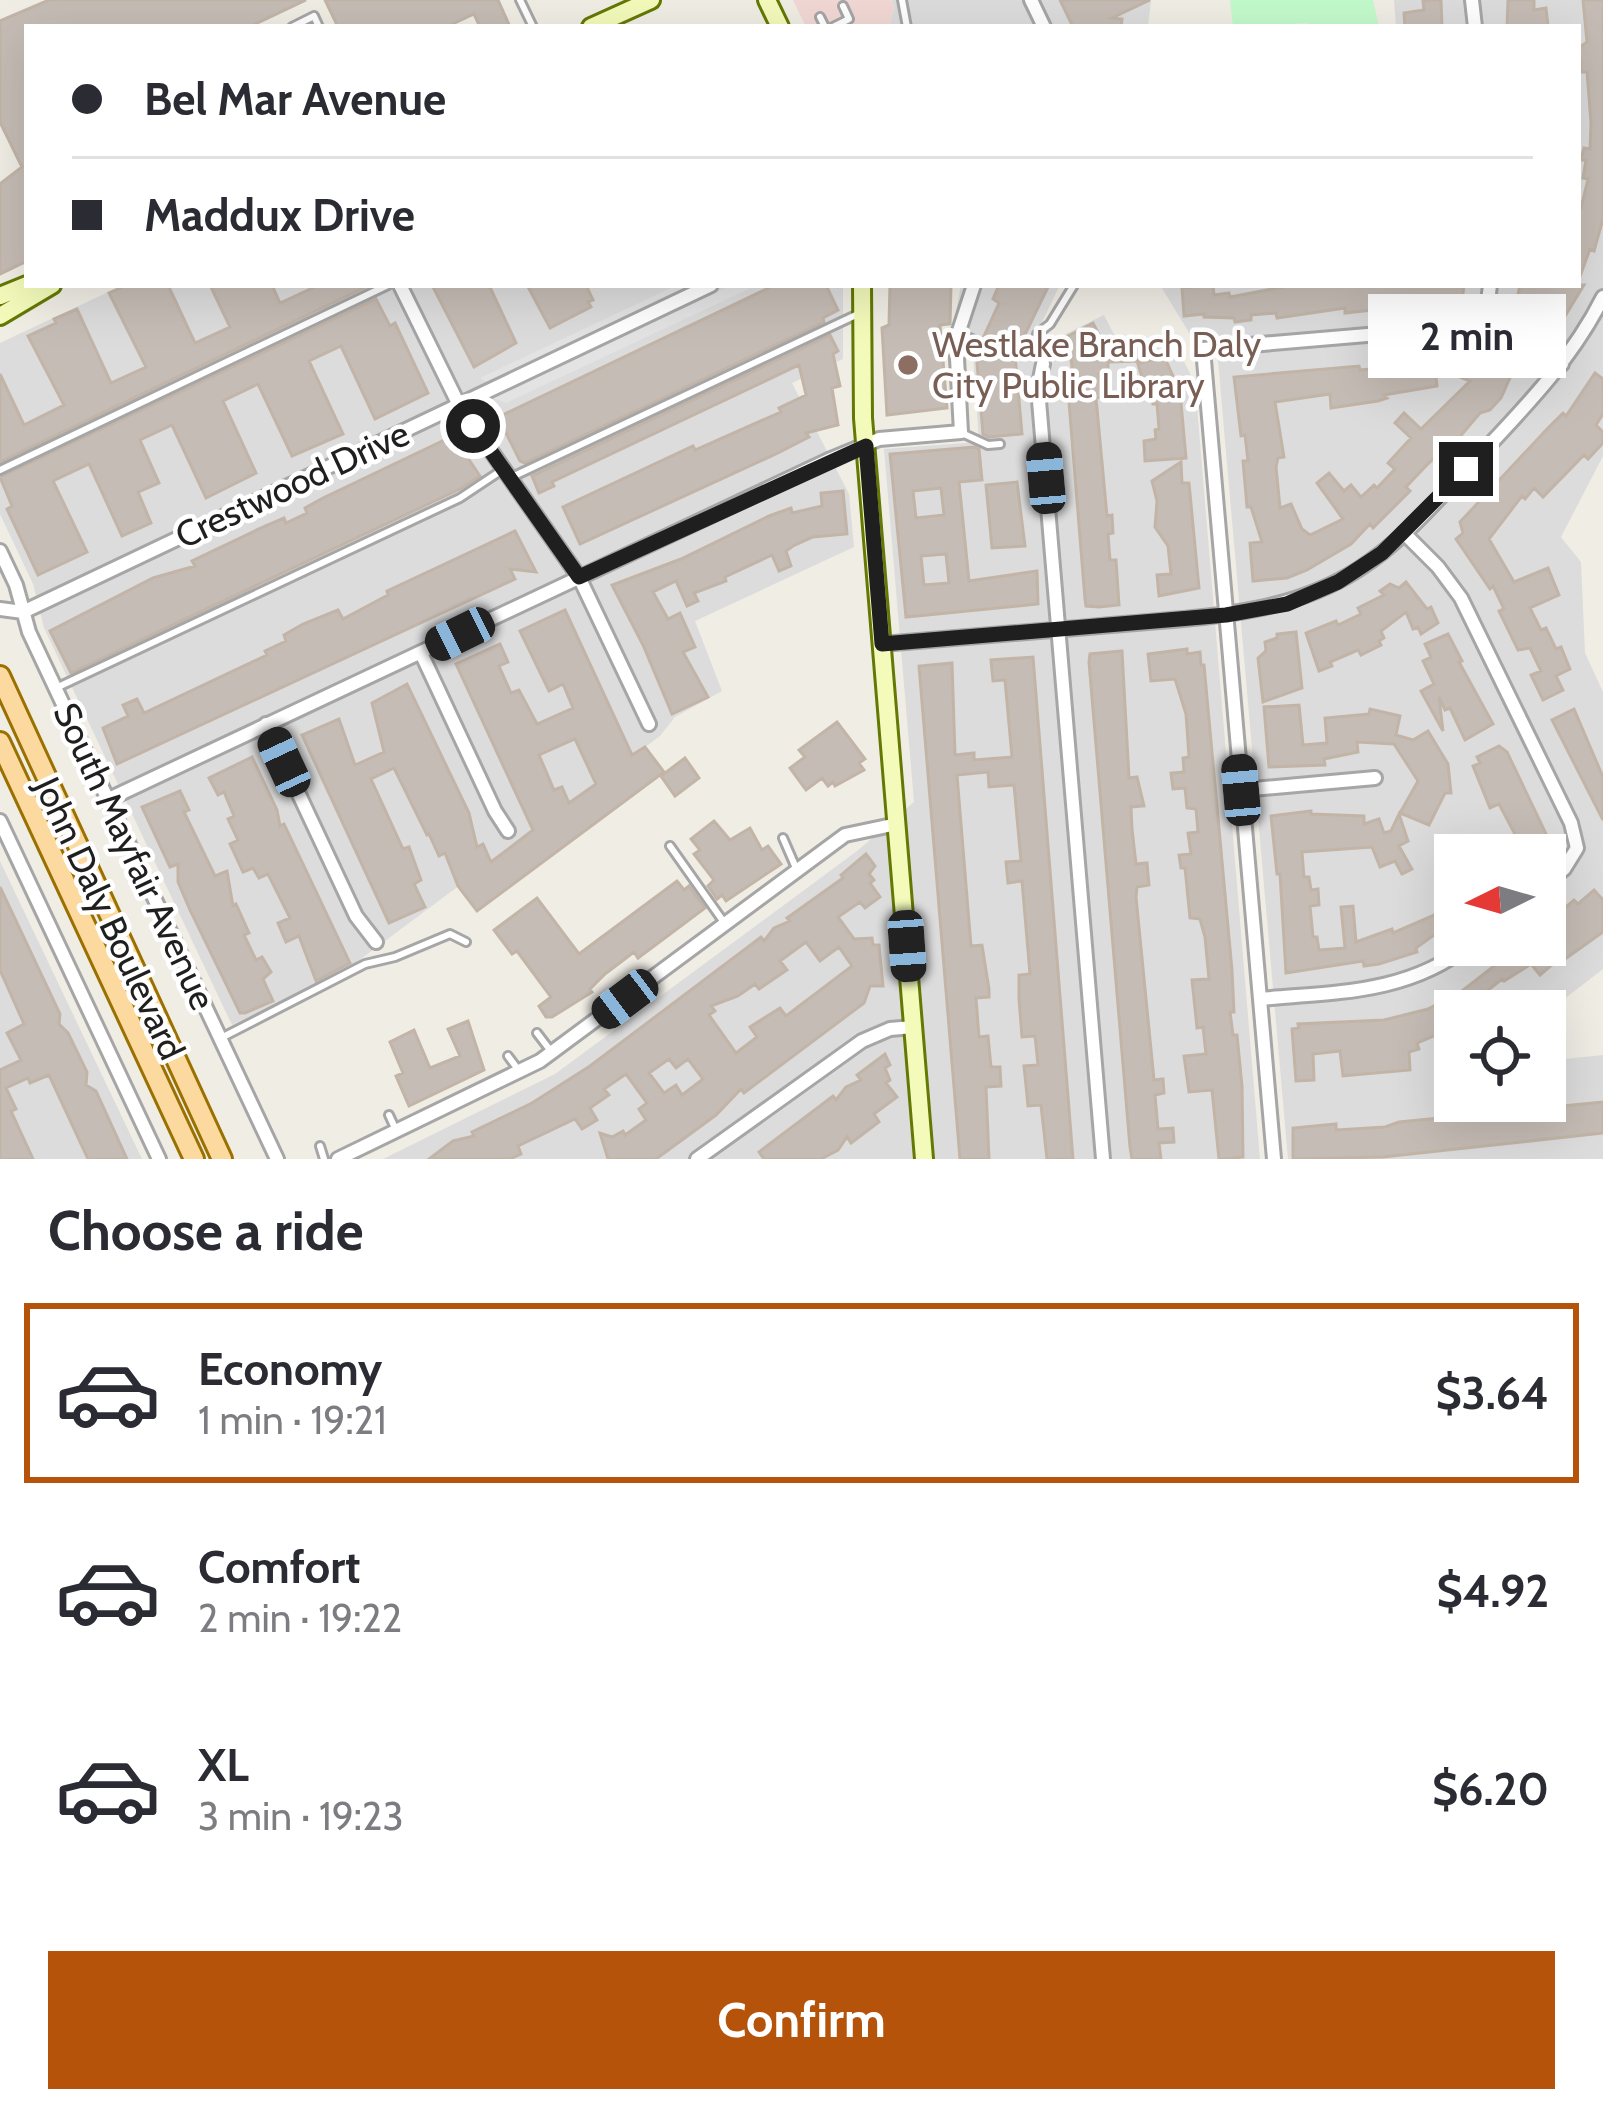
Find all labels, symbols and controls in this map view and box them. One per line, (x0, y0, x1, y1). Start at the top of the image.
text: Bel Mar Avenue (144, 72, 446, 126)
text: Maddux Drive (144, 188, 415, 242)
callout: 2 min (1367, 295, 1565, 379)
text: 2 min (1420, 312, 1514, 360)
place label: Westlake Branch Daly City Public Library (932, 322, 1261, 407)
marker: Westlake Branch Daly City Public Library (895, 352, 921, 378)
route start (446, 399, 500, 453)
street label: Crestwood Drive (168, 411, 416, 557)
car (1025, 441, 1067, 515)
route end (1439, 442, 1493, 496)
car (420, 602, 500, 666)
street label: South Mayfair Avenue (45, 696, 225, 1016)
car (252, 722, 316, 802)
car (1220, 753, 1262, 827)
street label: John Daly Boulevard (25, 769, 195, 1066)
north arrow (1434, 834, 1566, 966)
map controls (1434, 834, 1566, 1122)
car (887, 909, 927, 983)
car (585, 963, 665, 1035)
button: locate (1434, 990, 1566, 1122)
text: Choose a ride (48, 1198, 363, 1264)
icon: car (54, 1339, 162, 1447)
text: Economy (198, 1342, 382, 1396)
text: $3.64 (1435, 1366, 1549, 1420)
text: 1 min · 19:21 (198, 1396, 387, 1444)
icon: car (54, 1537, 162, 1645)
text: Comfort (198, 1540, 361, 1594)
text: $4.92 (1437, 1564, 1549, 1618)
text: 2 min · 19:22 (198, 1594, 402, 1642)
icon: car (54, 1735, 162, 1843)
text: XL (198, 1738, 249, 1792)
text: $6.20 (1432, 1762, 1549, 1816)
text: 3 min · 19:23 (198, 1792, 404, 1840)
button: Confirm (48, 1951, 1555, 2089)

